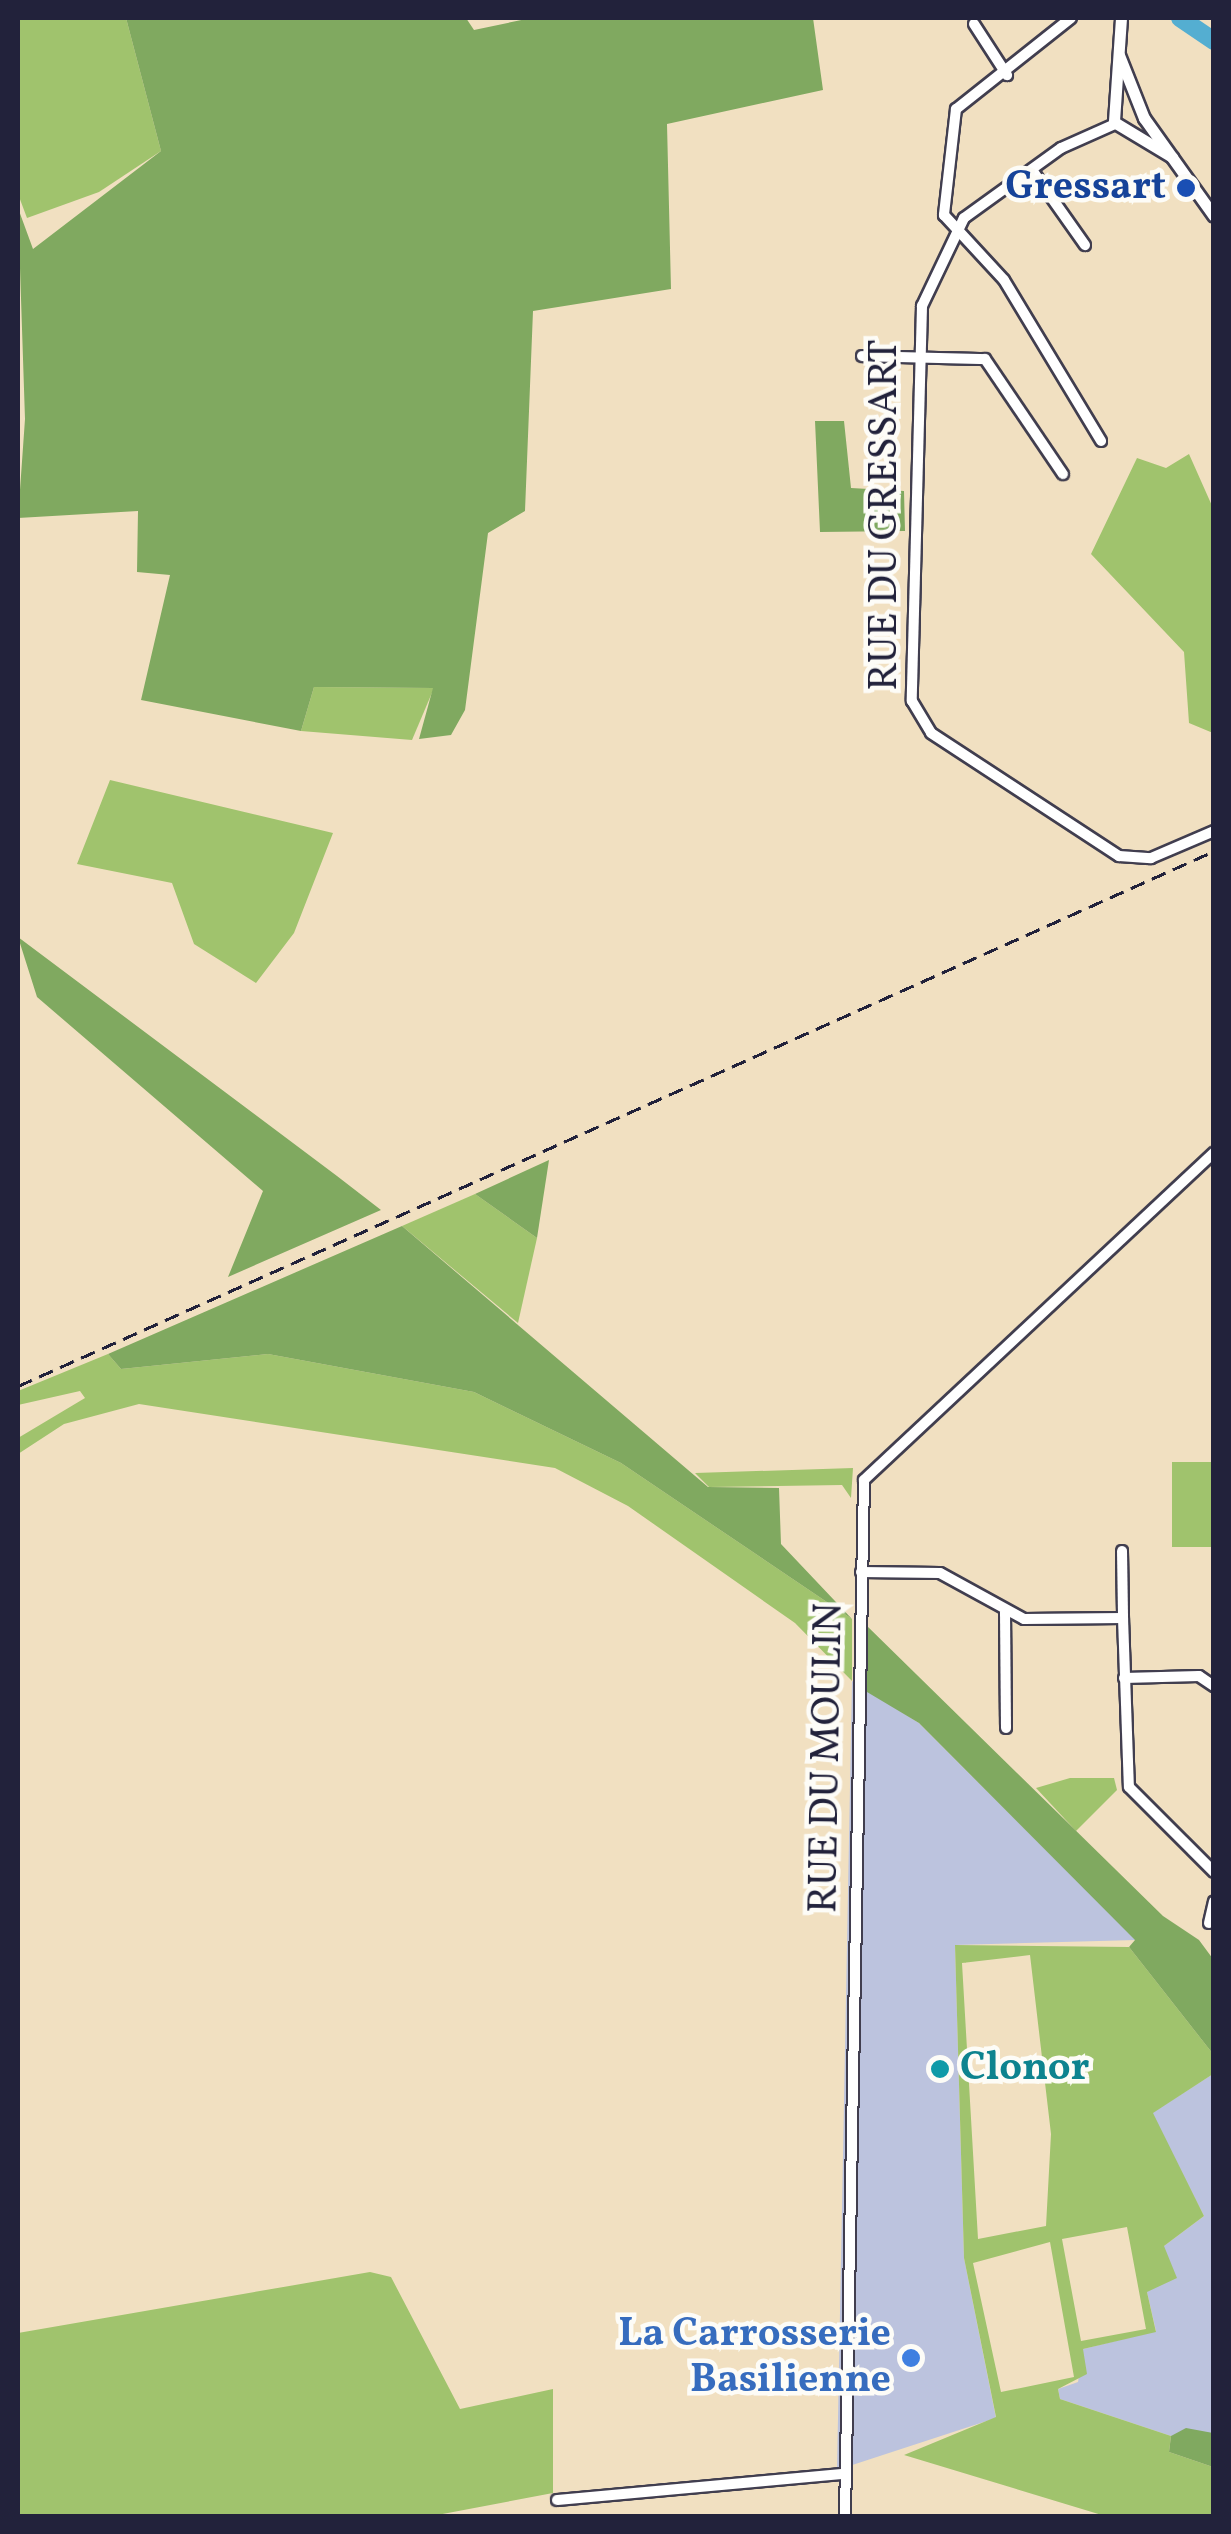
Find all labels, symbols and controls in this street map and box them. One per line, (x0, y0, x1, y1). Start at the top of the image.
place label: Gressart (1005, 164, 1166, 212)
marker: Gressart (1175, 177, 1197, 199)
street label: RUE DU GRESSART (862, 339, 910, 691)
street label: RUE DU MOULIN (801, 1602, 855, 1914)
place label: Clonor (960, 2045, 1089, 2093)
marker: Clonor (929, 2058, 951, 2080)
place label: La Carrosserie Basilienne (618, 2311, 891, 2405)
marker: La Carrosserie Basilienne (900, 2347, 922, 2369)

